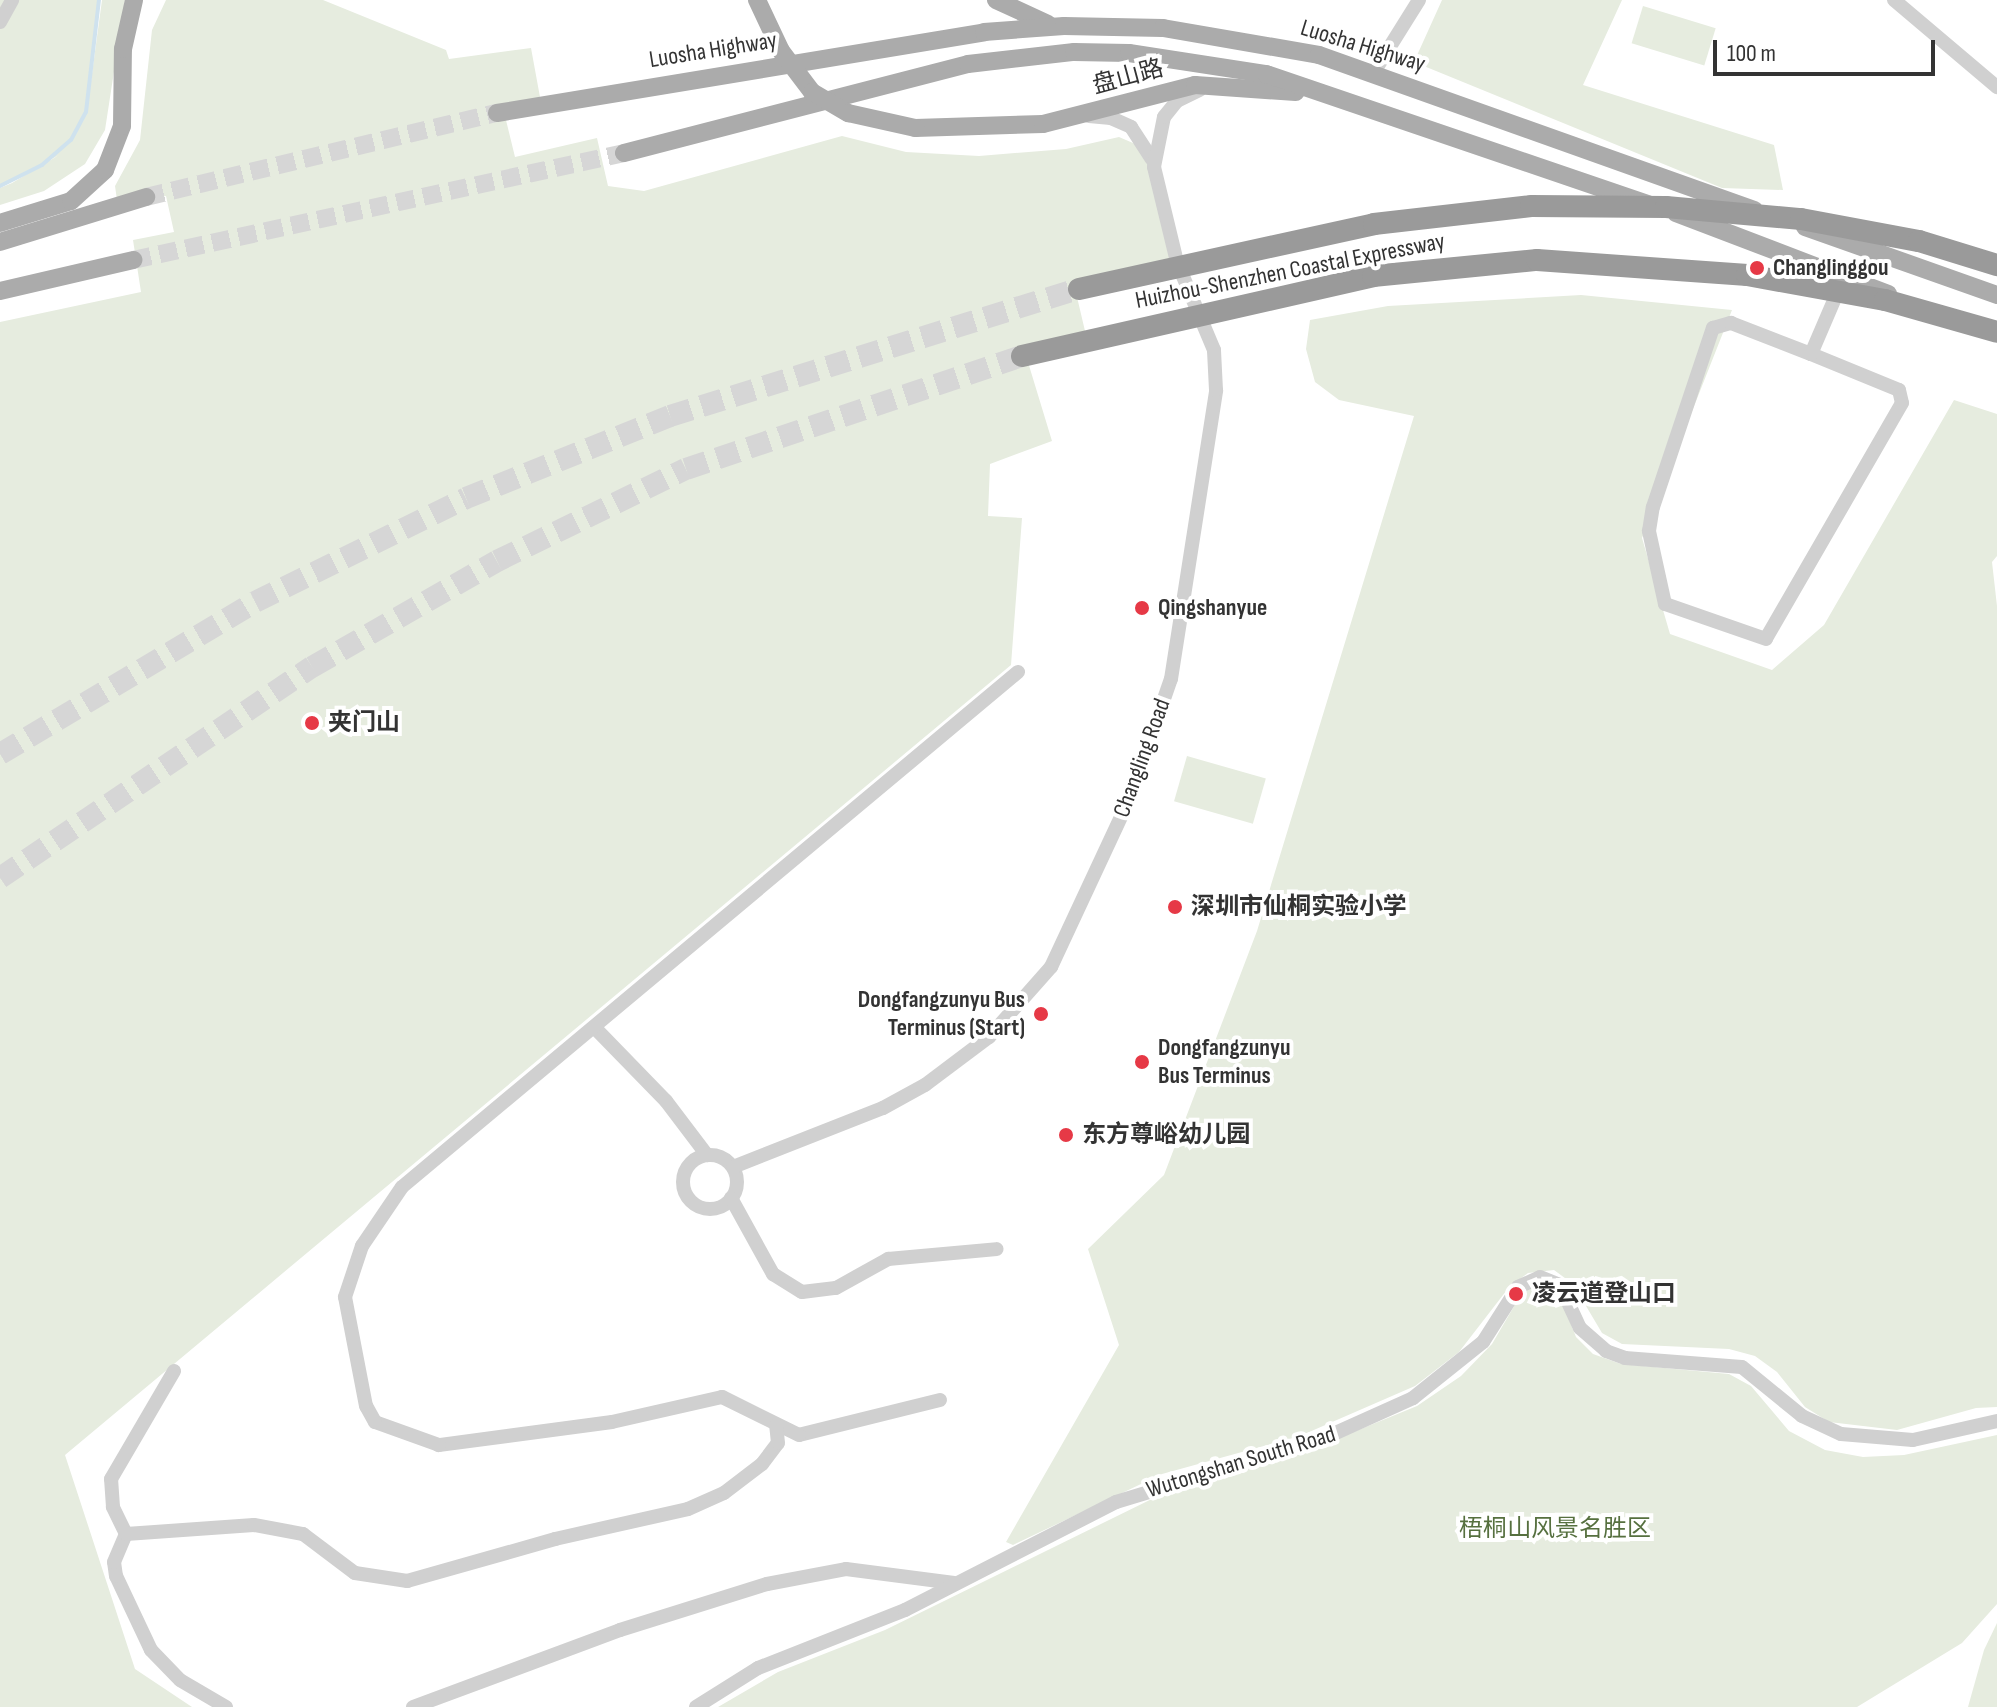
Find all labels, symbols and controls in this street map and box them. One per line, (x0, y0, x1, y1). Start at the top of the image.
street label: Luosha Highway (1297, 13, 1429, 79)
scale bar (1717, 24, 1939, 74)
street label: Luosha Highway (647, 26, 779, 74)
text: 100 m (1727, 39, 1776, 68)
street label: 盘山路 (1089, 54, 1167, 100)
street label: Huizhou-Shenzhen Coastal Expressway (1133, 227, 1447, 315)
place label: Changlinggou (1773, 254, 1889, 282)
marker: Changlinggou (1748, 259, 1766, 277)
place label: Qingshanyue (1158, 594, 1267, 622)
marker: Qingshanyue (1133, 599, 1151, 617)
street label: Changling Road (1107, 695, 1177, 821)
place label: 夹门山 (328, 709, 400, 737)
marker: 夹门山 (303, 714, 321, 732)
place label: 深圳市仙桐实验小学 (1191, 893, 1407, 921)
marker: 深圳市仙桐实验小学 (1166, 898, 1184, 916)
place label: Dongfangzunyu Bus Terminus (Start) (858, 986, 1025, 1042)
marker: Dongfangzunyu Bus Terminus (Start) (1032, 1005, 1050, 1023)
place label: Dongfangzunyu Bus Terminus (1158, 1034, 1290, 1090)
marker: Dongfangzunyu Bus Terminus (1133, 1053, 1151, 1071)
place label: 东方尊峪幼儿园 (1082, 1121, 1250, 1149)
marker: 东方尊峪幼儿园 (1057, 1126, 1075, 1144)
place label: 凌云道登山口 (1532, 1280, 1676, 1308)
marker: 凌云道登山口 (1507, 1285, 1525, 1303)
street label: Wutongshan South Road (1143, 1420, 1339, 1504)
park label: 梧桐山风景名胜区 (1459, 1515, 1651, 1543)

